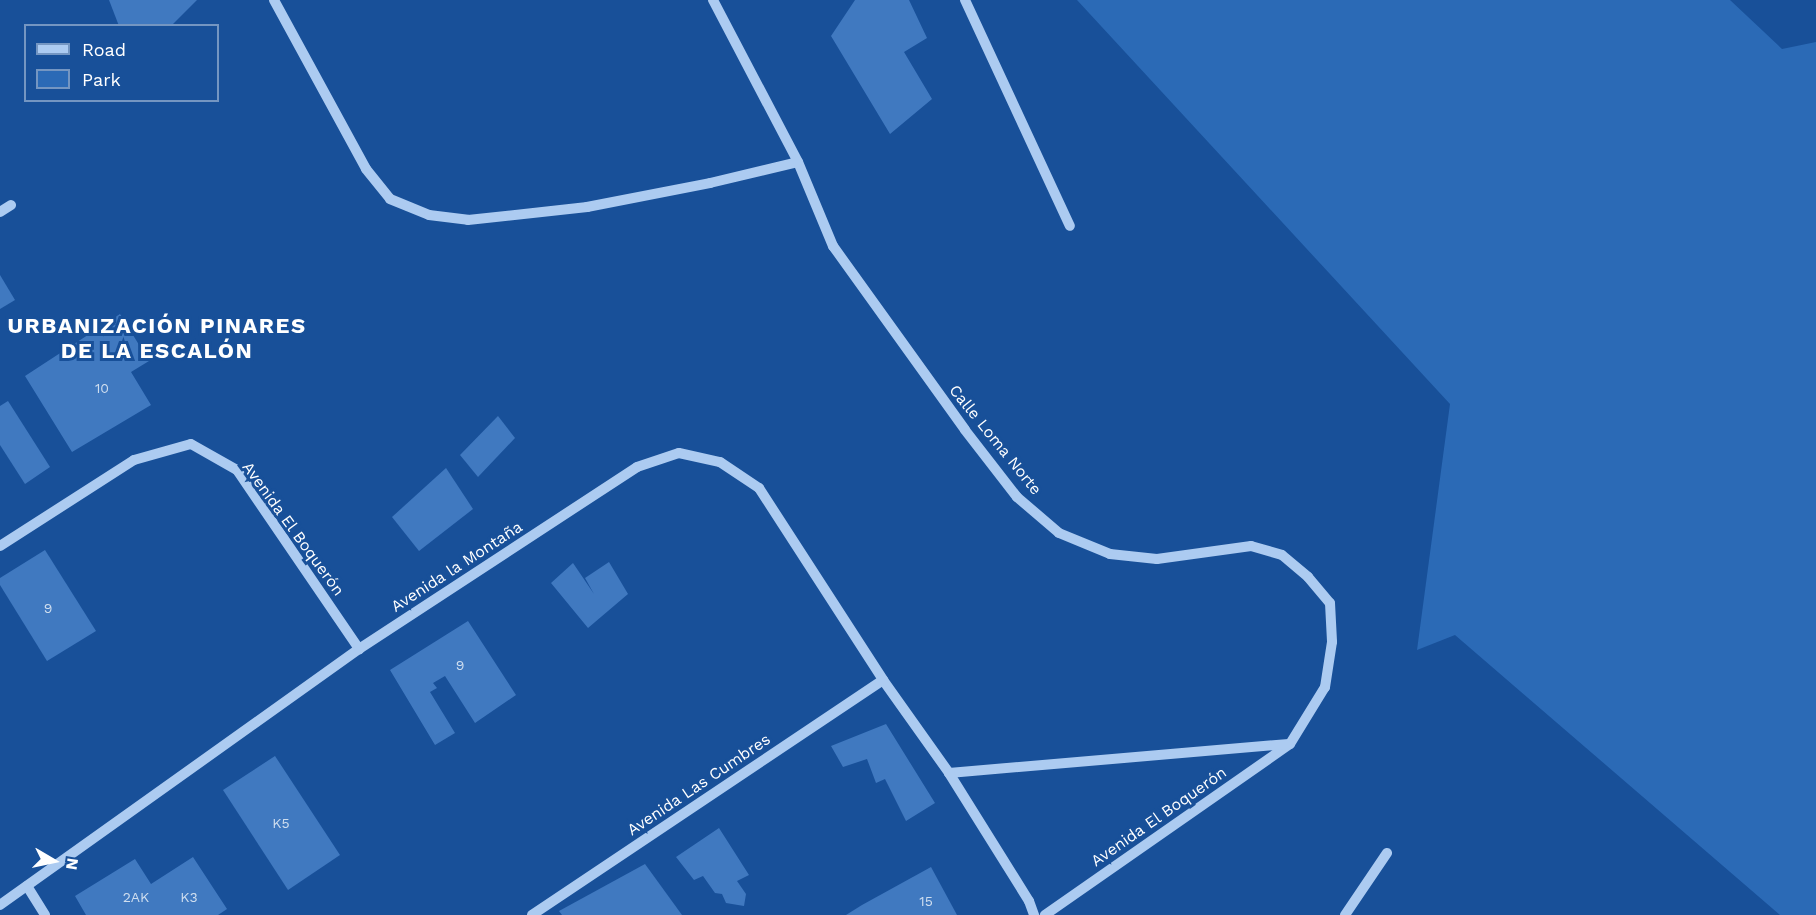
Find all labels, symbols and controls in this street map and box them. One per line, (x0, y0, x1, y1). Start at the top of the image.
legend (24, 24, 219, 102)
text: Road (82, 39, 126, 60)
text: Park (82, 69, 121, 90)
district label: URBANIZACIÓN PINARES DE LA ESCALÓN (7, 312, 307, 364)
house number: 10 (95, 380, 109, 396)
street label: Calle Loma Norte (945, 381, 1045, 499)
street label: Avenida El Boquerón (238, 458, 348, 600)
street label: Avenida la Montaña (387, 517, 527, 617)
house number: 9 (44, 600, 52, 616)
house number: 9 (456, 657, 464, 673)
street label: Avenida Las Cumbres (624, 730, 774, 840)
street label: Avenida El Boquerón (1087, 763, 1231, 871)
house number: K5 (272, 815, 290, 831)
north arrow (24, 831, 84, 891)
text: N (62, 857, 83, 871)
house number: 2AK (123, 889, 149, 905)
house number: K3 (180, 889, 198, 905)
house number: 15 (919, 893, 933, 909)

